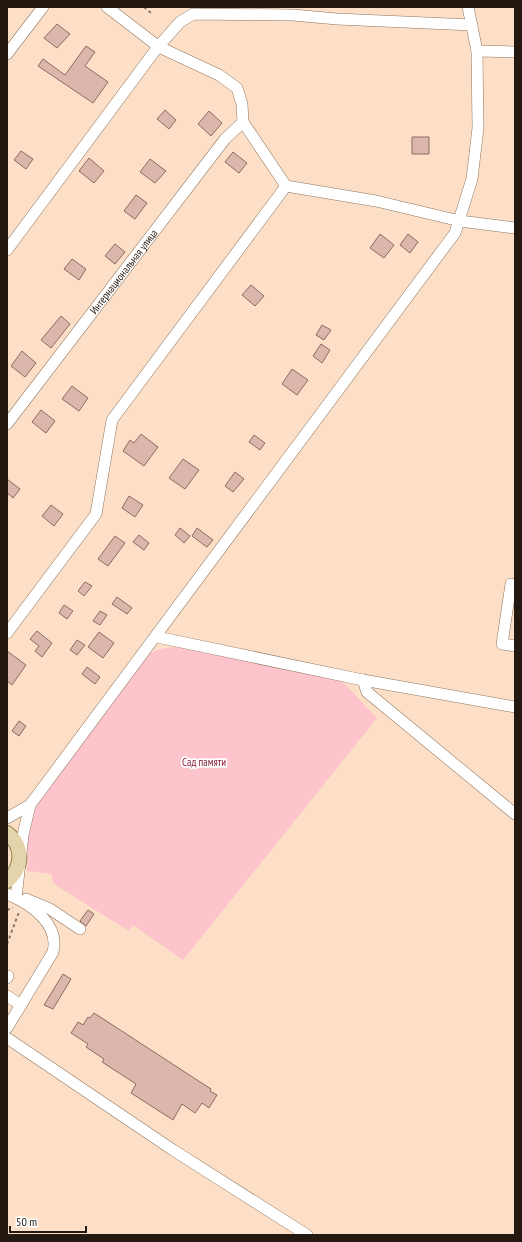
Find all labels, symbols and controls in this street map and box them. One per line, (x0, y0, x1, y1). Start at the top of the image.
street label: Интернациональная улица (87, 226, 161, 317)
park label: Сад памяти (182, 755, 226, 769)
scale bar (10, 1208, 86, 1234)
text: 50 m (16, 1214, 37, 1229)

